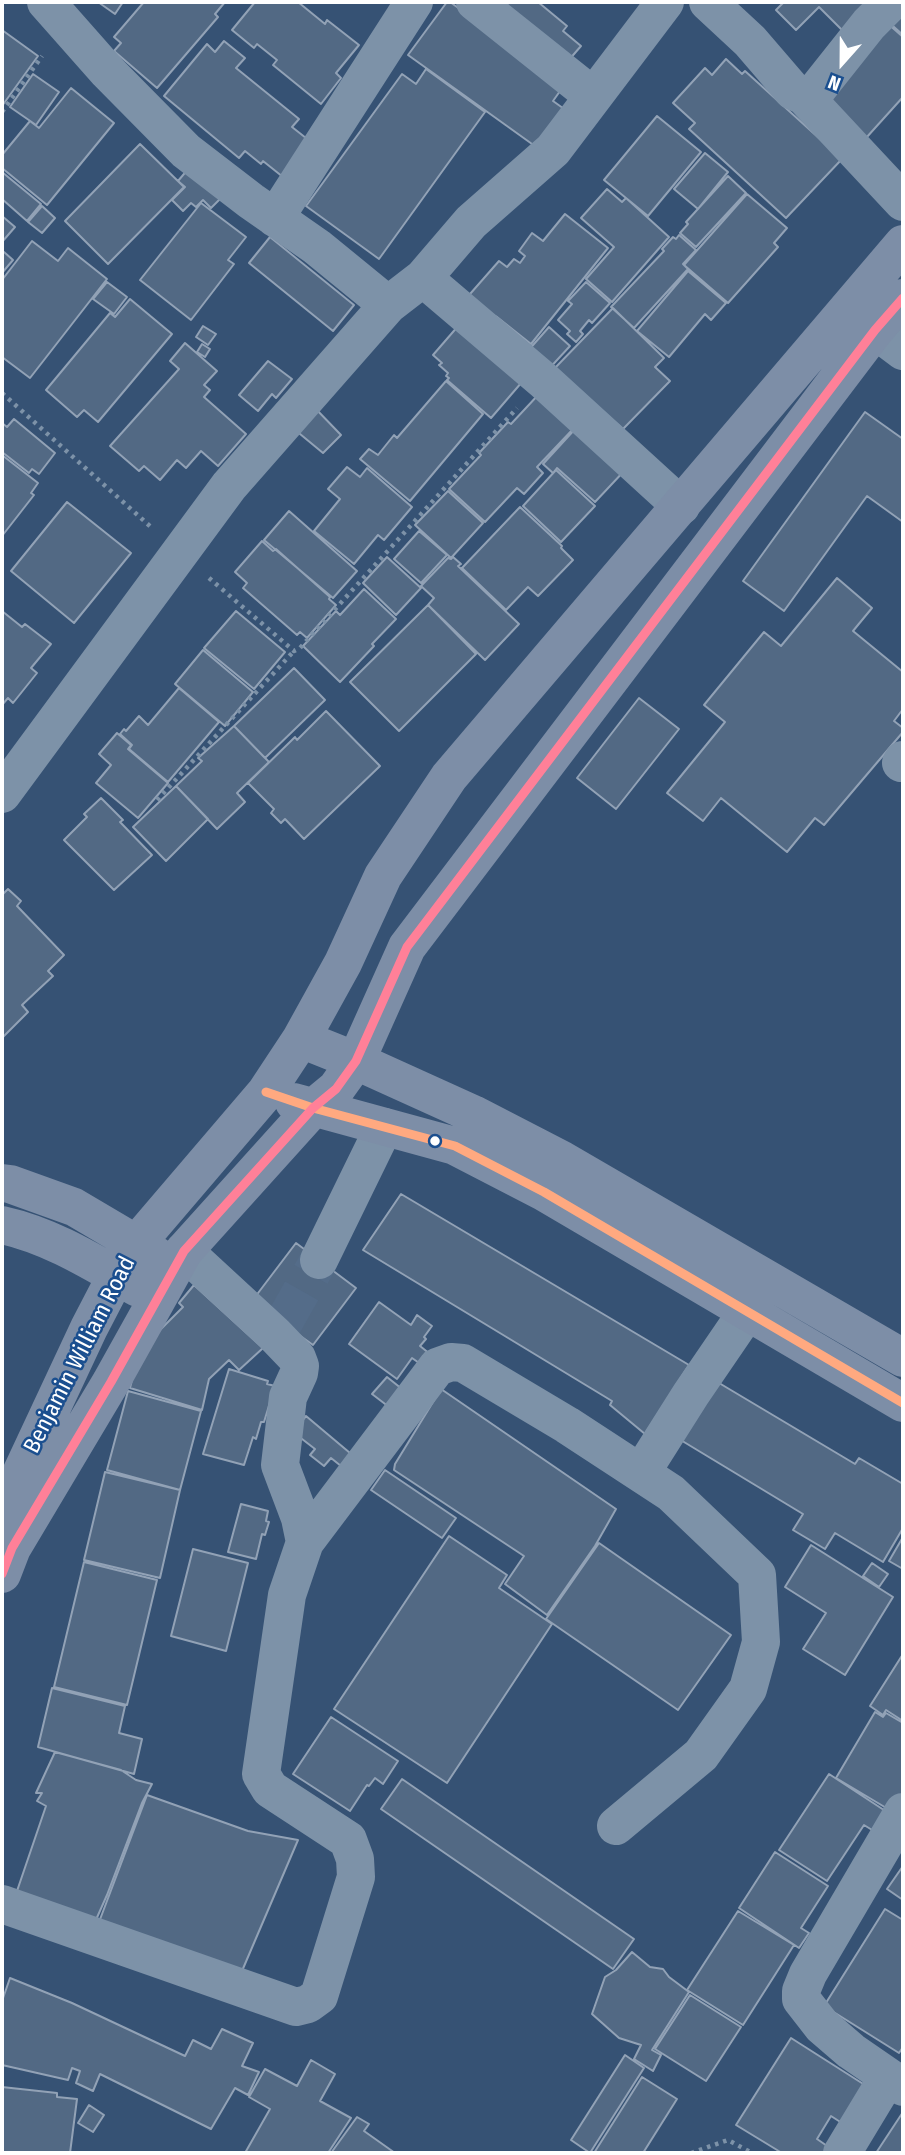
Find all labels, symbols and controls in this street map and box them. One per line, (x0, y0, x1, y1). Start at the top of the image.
north arrow (807, 28, 877, 98)
text: N (825, 70, 844, 96)
unlabelled marker (428, 1134, 442, 1148)
street label: Benjamin William Road (18, 1252, 142, 1458)

